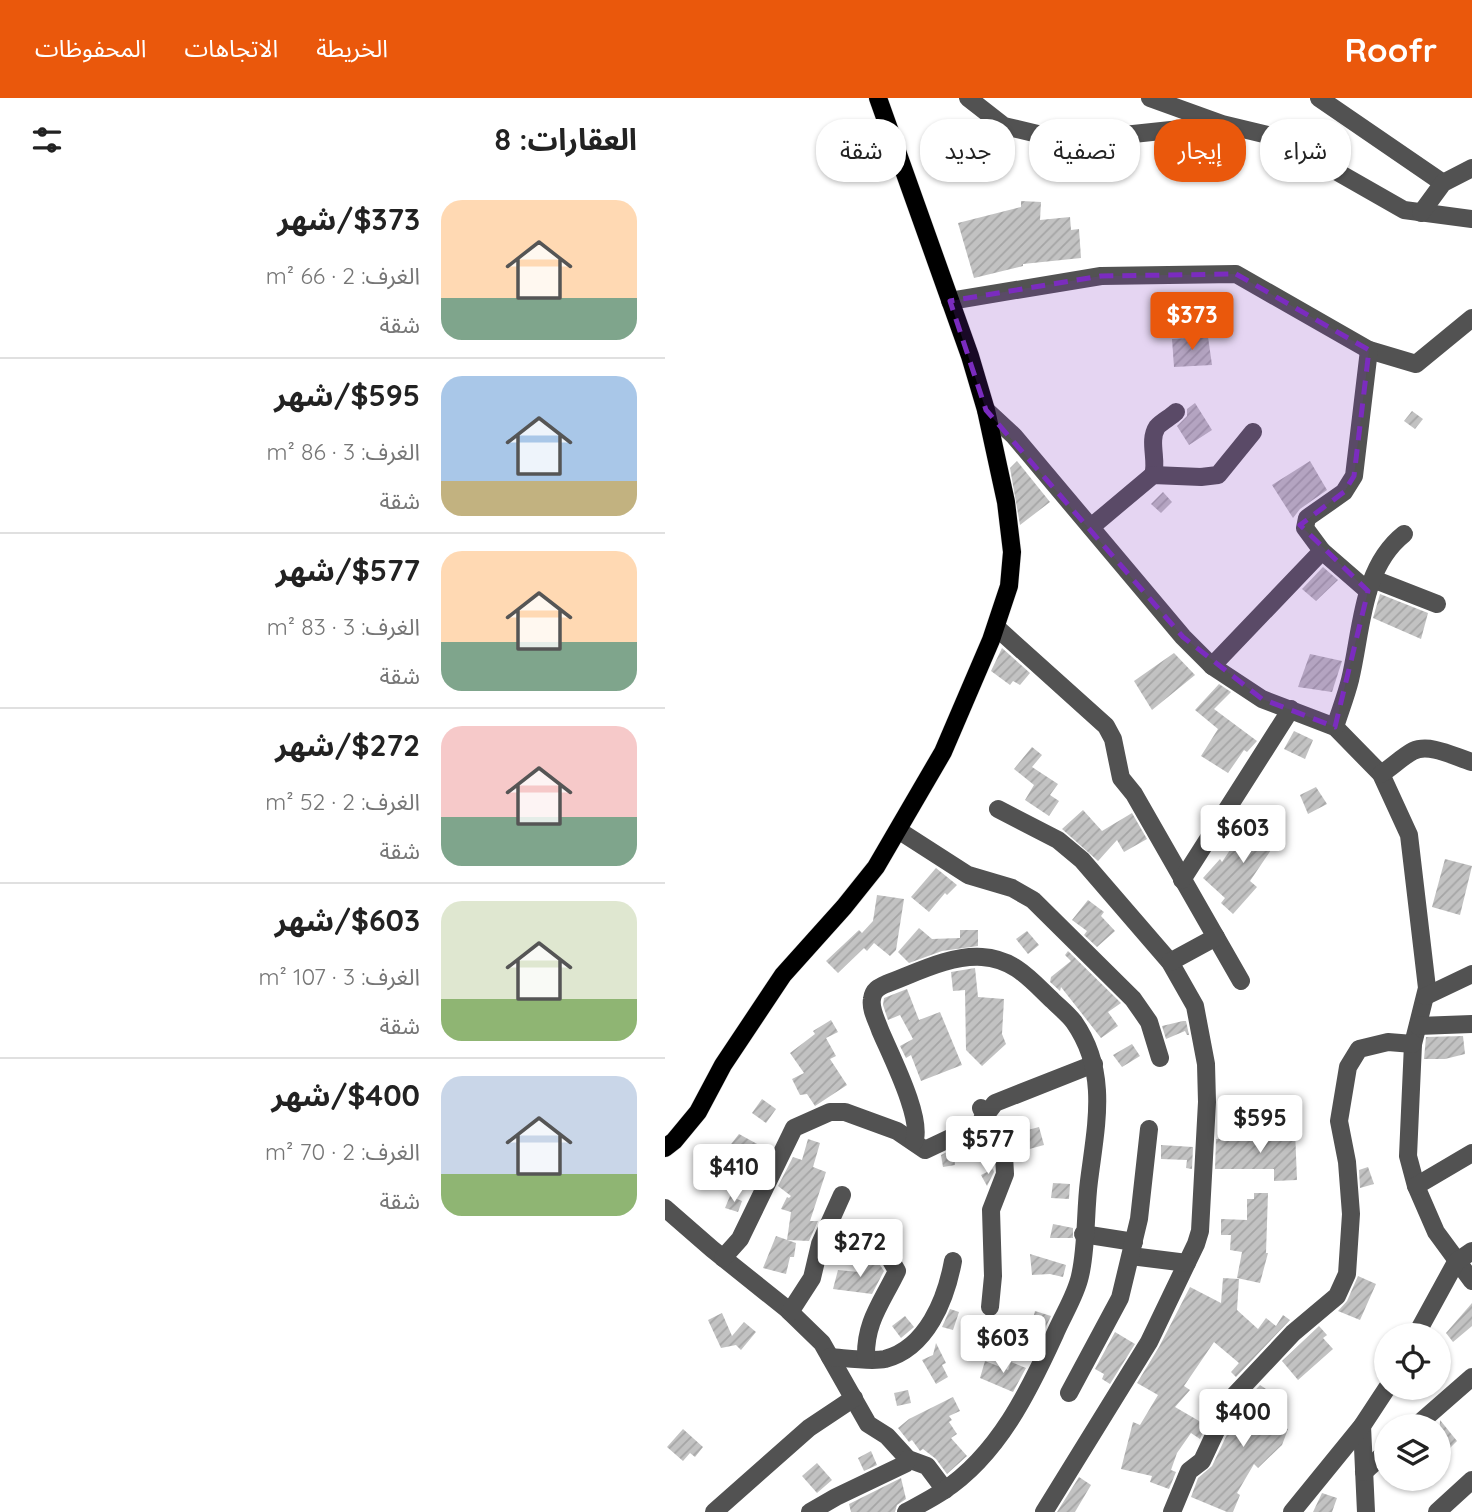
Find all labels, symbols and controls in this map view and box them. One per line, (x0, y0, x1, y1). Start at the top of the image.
text: Roofr (1345, 29, 1437, 70)
text: المحفوظات (35, 33, 146, 63)
text: الاتجاهات (184, 33, 278, 63)
text: الخريطة (316, 33, 388, 63)
chip: شقة (816, 119, 906, 182)
chip: جديد (920, 119, 1015, 182)
chip: تصفية (1029, 119, 1140, 182)
chip: إيجار (1154, 119, 1246, 182)
chip: شراء (1260, 119, 1351, 182)
text: العقارات: 8 (494, 120, 637, 158)
icon: filters (28, 121, 66, 159)
text: $373/شهر (277, 200, 420, 238)
icon: home (497, 228, 581, 312)
text: الغرف: 2 · 66 m² (266, 261, 420, 290)
pin: $373 (1151, 292, 1233, 352)
text: $373 (1166, 300, 1218, 329)
text: شقة (379, 310, 420, 339)
text: $595/شهر (274, 376, 420, 414)
icon: home (497, 404, 581, 488)
text: الغرف: 3 · 86 m² (266, 437, 420, 466)
text: شقة (379, 486, 420, 515)
text: $577/شهر (276, 551, 420, 589)
icon: home (497, 579, 581, 663)
text: الغرف: 3 · 83 m² (267, 612, 420, 641)
text: شقة (379, 661, 420, 690)
text: $272/شهر (275, 726, 420, 764)
icon: home (497, 754, 581, 838)
text: الغرف: 2 · 52 m² (265, 787, 420, 816)
pin: $603 (1202, 806, 1284, 865)
text: $603 (1217, 813, 1269, 842)
text: شقة (379, 836, 420, 865)
text: $603/شهر (275, 901, 420, 939)
icon: home (497, 929, 581, 1013)
text: الغرف: 3 · 107 m² (259, 962, 420, 991)
text: شقة (379, 1011, 420, 1040)
text: $400/شهر (271, 1076, 420, 1114)
pin: $595 (1219, 1096, 1301, 1155)
text: $595 (1233, 1103, 1287, 1132)
icon: home (497, 1104, 581, 1188)
pin: $577 (947, 1116, 1029, 1176)
text: $577 (962, 1124, 1014, 1153)
text: الغرف: 2 · 70 m² (265, 1137, 420, 1166)
pin: $410 (693, 1144, 775, 1204)
text: $410 (709, 1152, 759, 1181)
text: شقة (379, 1186, 420, 1215)
pin: $272 (819, 1220, 901, 1279)
text: $272 (834, 1227, 886, 1256)
pin: $603 (962, 1316, 1044, 1375)
text: $603 (977, 1323, 1029, 1352)
map controls (1374, 1323, 1451, 1491)
button: locate (1374, 1323, 1451, 1400)
pin: $400 (1202, 1390, 1284, 1449)
text: $400 (1215, 1397, 1271, 1426)
button: layers (1374, 1414, 1451, 1491)

